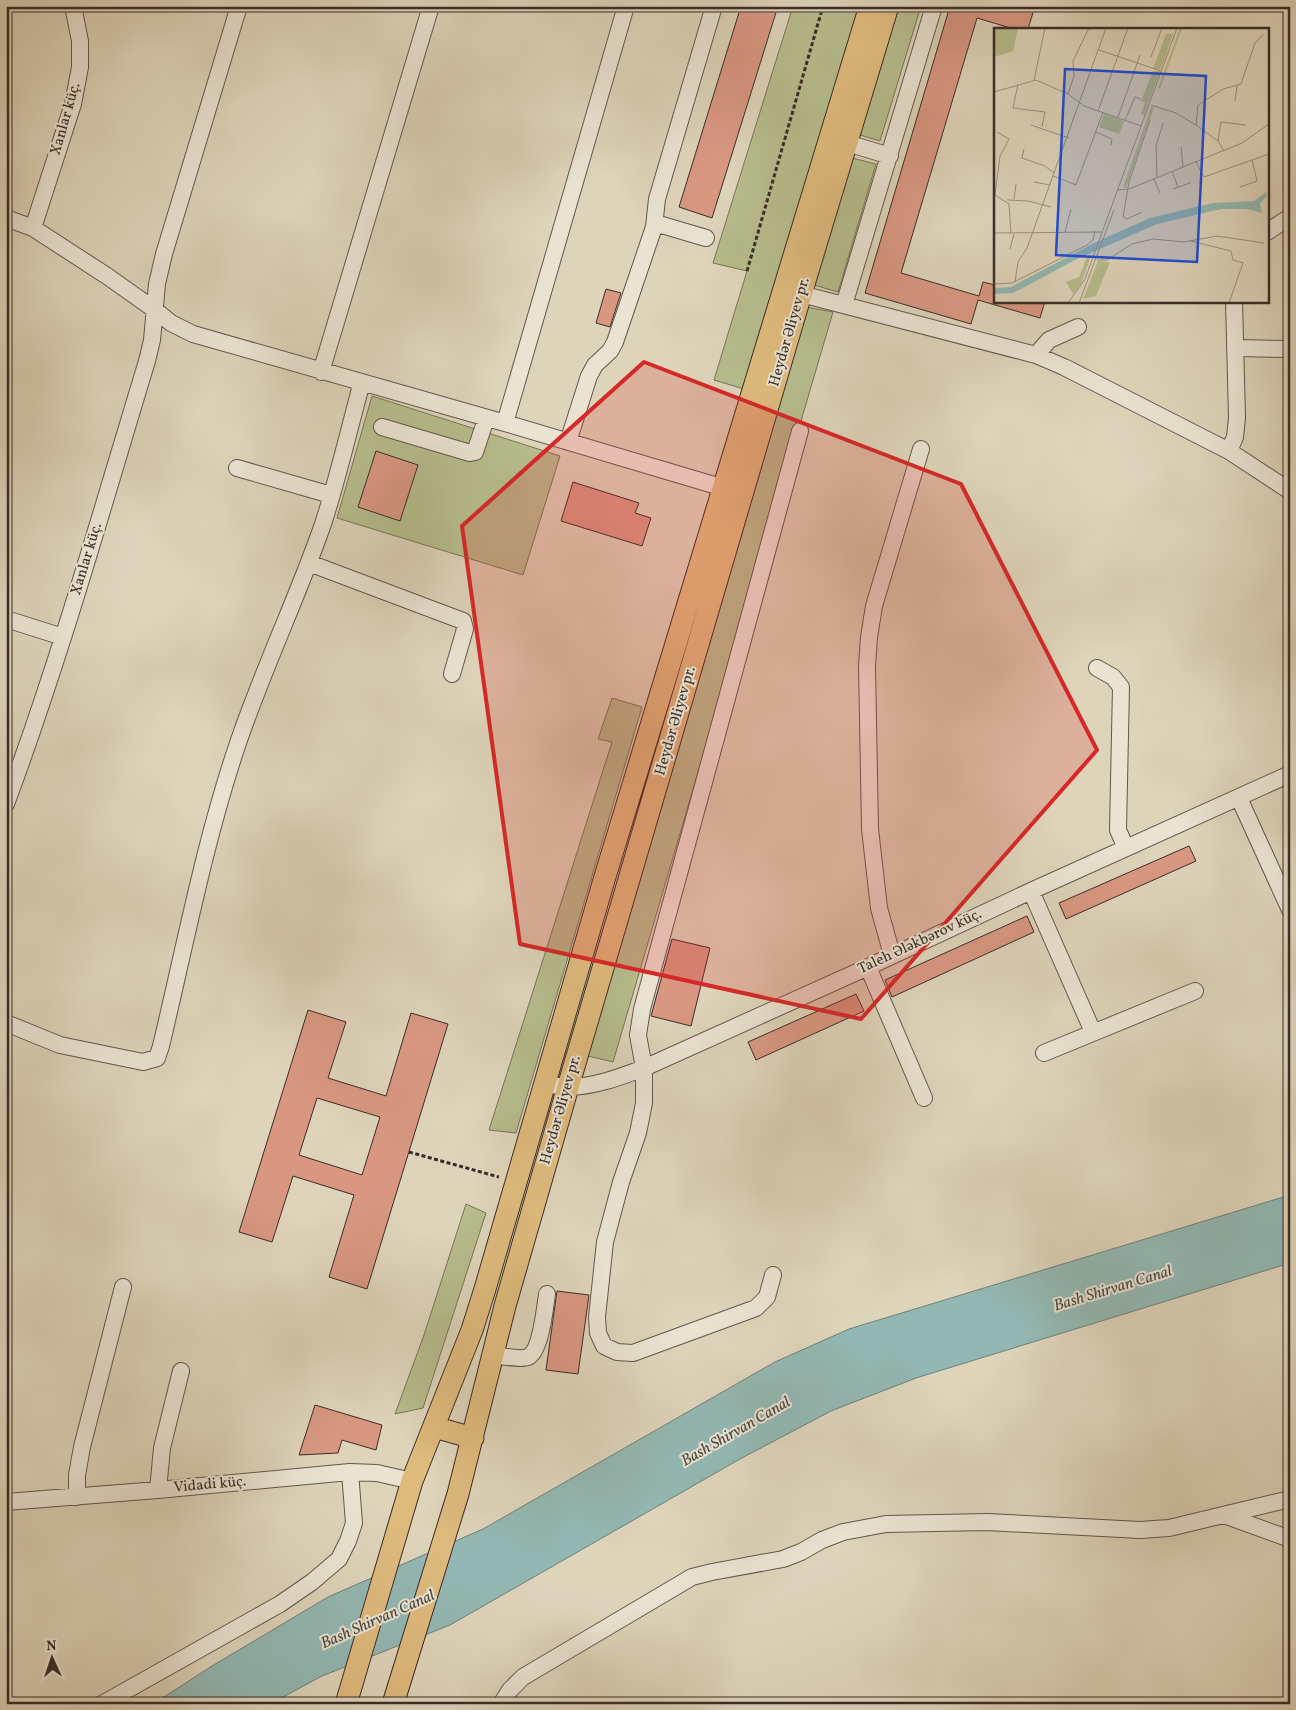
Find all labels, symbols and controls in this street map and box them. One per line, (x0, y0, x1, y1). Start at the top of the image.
inset map (994, 28, 1268, 302)
street label: Xanlar küç. (46, 80, 86, 158)
street label: Heydər Əliyev pr. (764, 275, 816, 389)
street label: Xanlar küç. (66, 520, 108, 598)
street label: Heydər Əliyev pr. (650, 664, 702, 778)
street label: Taleh Ələkbərov küç. (855, 904, 985, 980)
street label: Heydər Əliyev pr. (535, 1053, 587, 1167)
water label: Bash Shirvan Canal (1051, 1261, 1175, 1317)
water label: Bash Shirvan Canal (677, 1392, 795, 1472)
street label: Vidadi küç. (173, 1471, 247, 1499)
water label: Bash Shirvan Canal (317, 1585, 439, 1655)
north arrow (28, 1632, 78, 1682)
text: N (46, 1637, 57, 1656)

